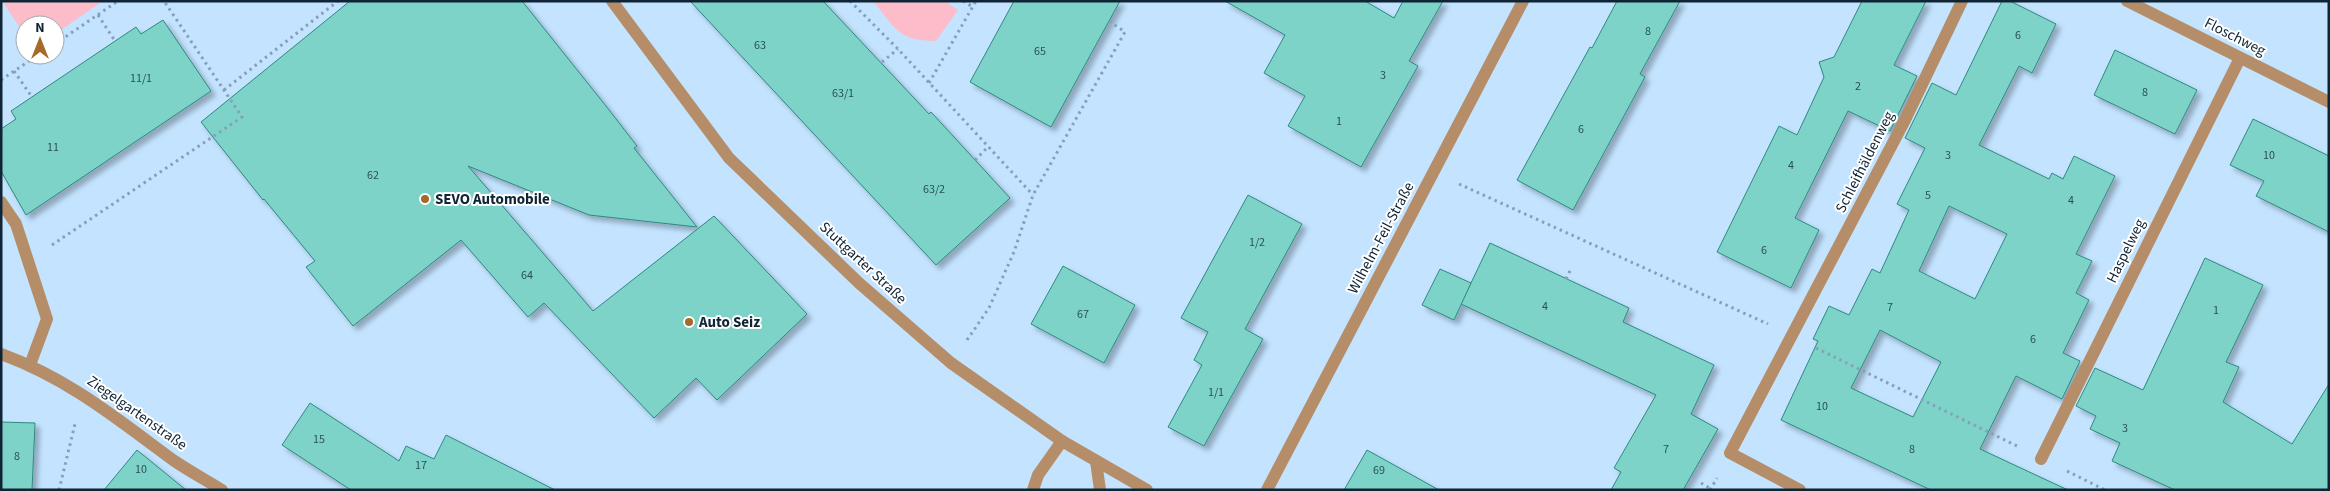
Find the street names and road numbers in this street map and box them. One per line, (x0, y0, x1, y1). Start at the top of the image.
street label: Floschweg (2201, 13, 2270, 62)
street label: Schleifhäldenweg (1830, 107, 1900, 216)
street label: Wilhelm-Feil-Straße (1343, 178, 1419, 298)
street label: Haspelweg (2101, 215, 2151, 287)
street label: Stuttgarter Straße (815, 217, 911, 309)
street label: Ziegelgartenstraße (83, 371, 191, 455)

